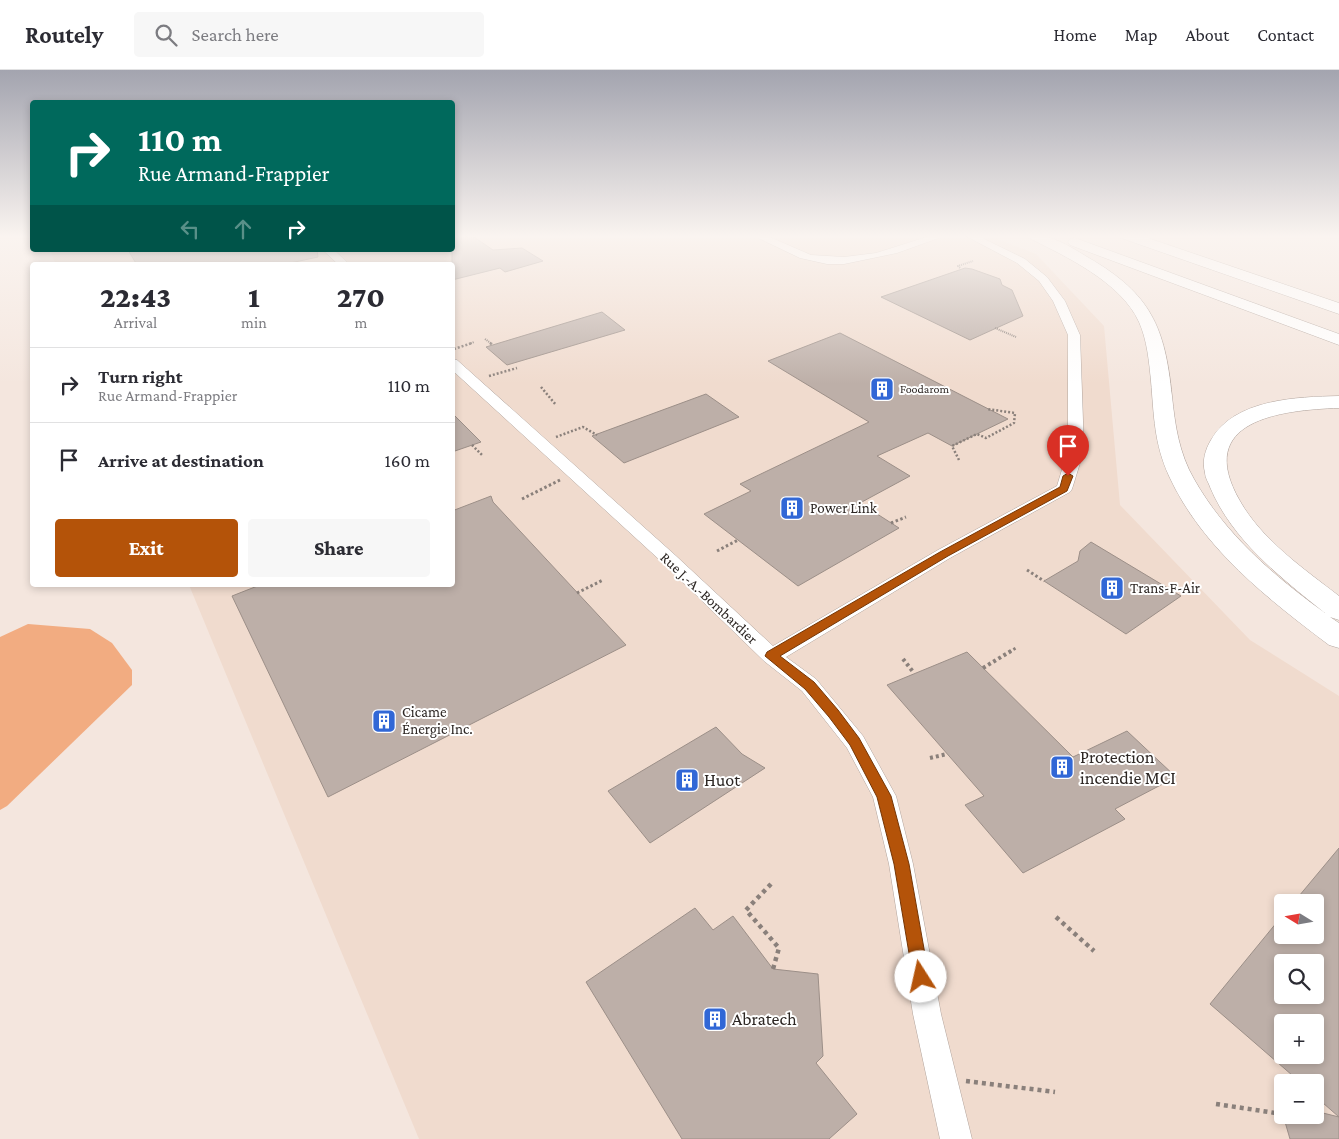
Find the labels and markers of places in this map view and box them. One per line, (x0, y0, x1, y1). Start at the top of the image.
building icon: Foodarom (869, 376, 895, 402)
place label: Foodarom (900, 382, 949, 396)
pin (1047, 425, 1089, 476)
building icon: Power Link (779, 495, 805, 521)
place label: Power Link (810, 500, 878, 516)
building icon: Trans-F-Air (1099, 575, 1125, 601)
place label: Trans-F-Air (1130, 580, 1201, 596)
place label: Cicame Énergie Inc. (402, 704, 473, 738)
building icon: Cicame Énergie Inc. (371, 708, 397, 734)
place label: Protection incendie MCI (1080, 747, 1176, 788)
building icon: Protection incendie MCI (1049, 754, 1075, 780)
building icon: Huot (674, 767, 700, 793)
place label: Huot (704, 770, 741, 790)
building icon: Abratech (702, 1006, 728, 1032)
place label: Abratech (732, 1009, 797, 1029)

